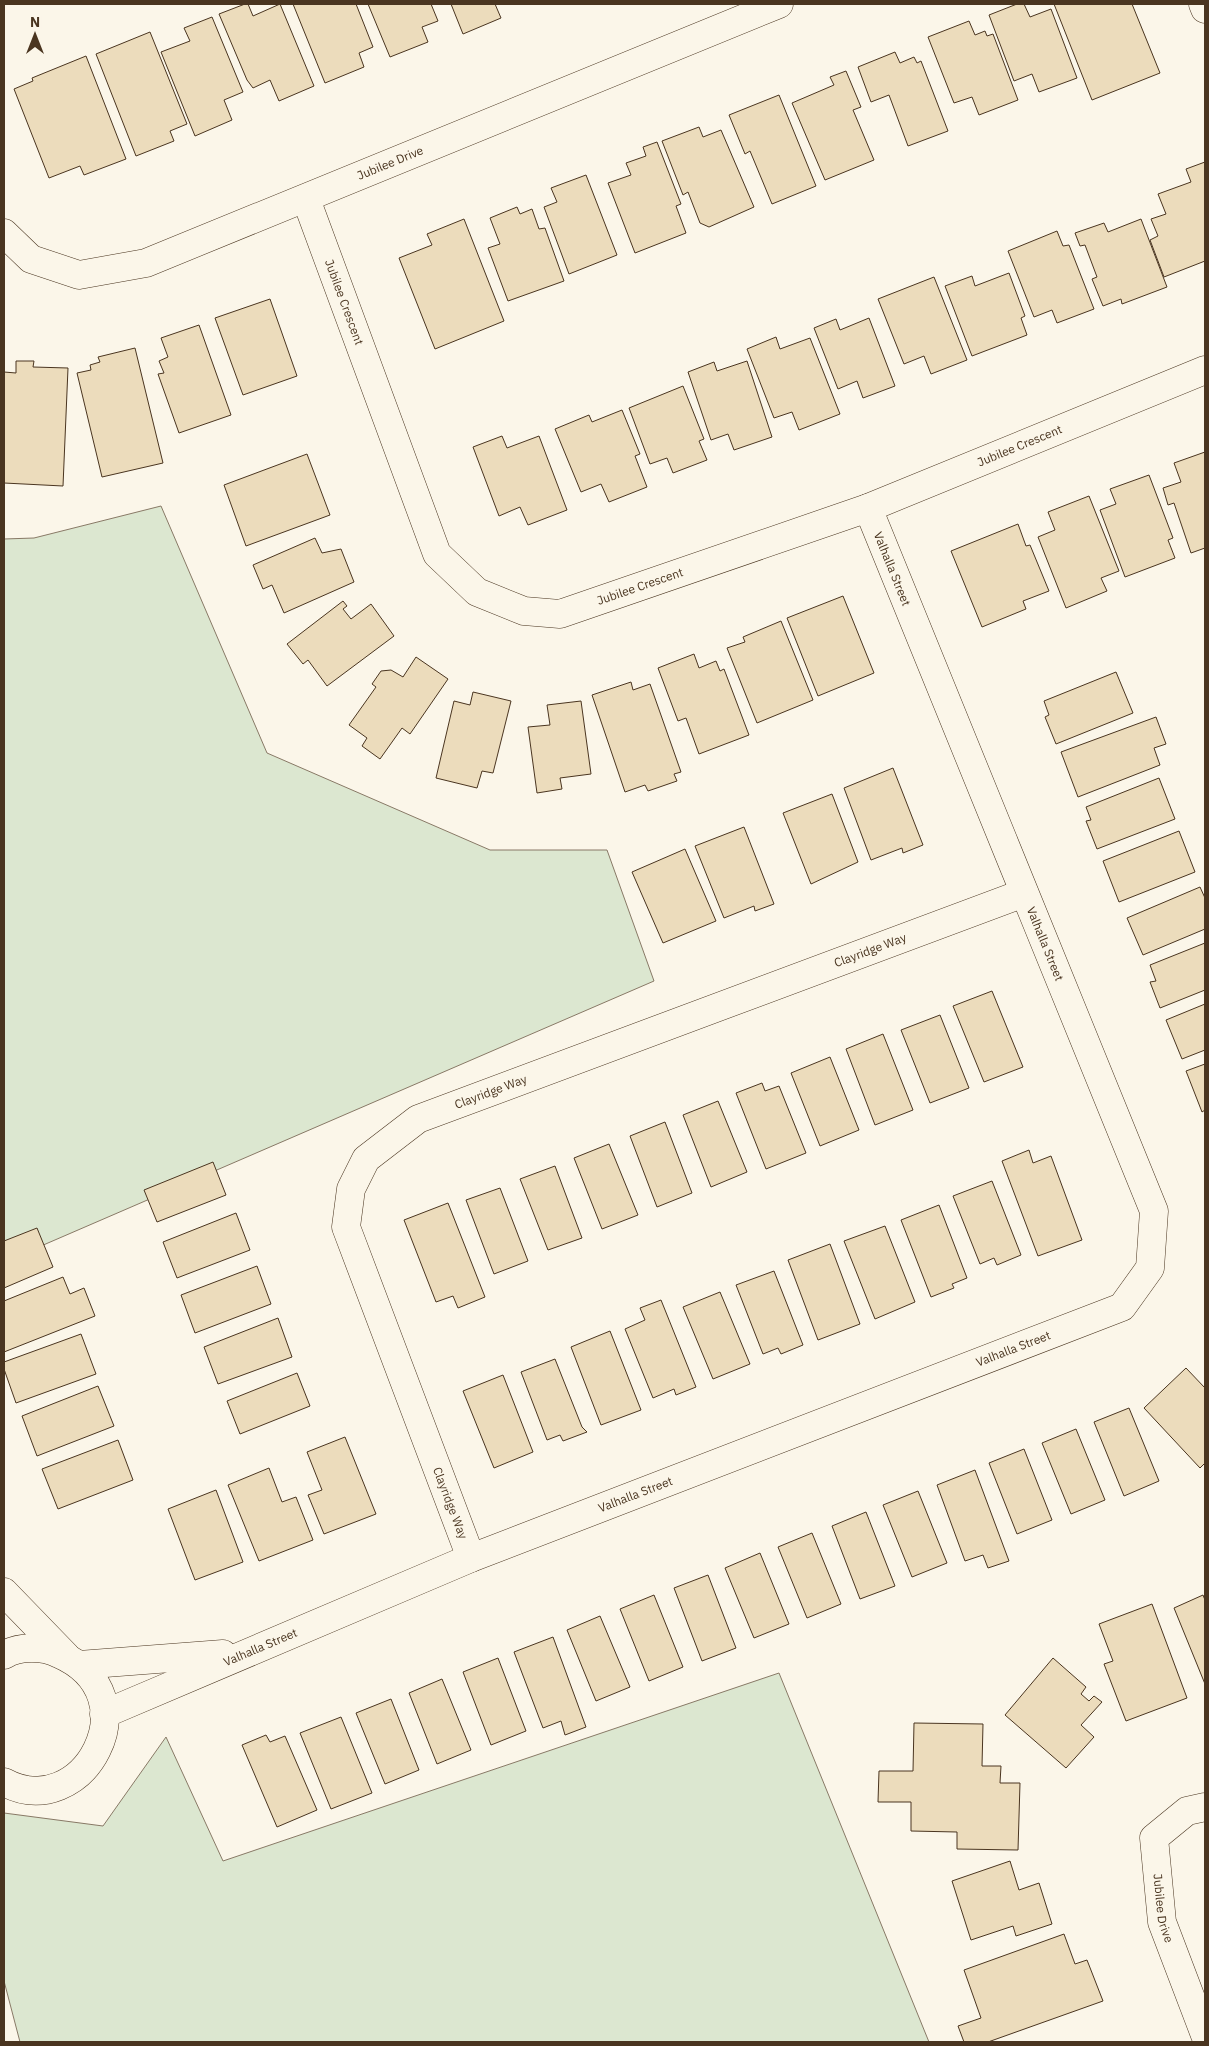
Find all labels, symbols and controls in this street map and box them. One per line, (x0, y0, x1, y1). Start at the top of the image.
north arrow (10, 10, 60, 60)
text: N (30, 13, 40, 31)
street label: Jubilee Drive (355, 142, 426, 183)
street label: Jubilee Crescent (322, 257, 367, 347)
street label: Jubilee Crescent (975, 421, 1064, 469)
street label: Valhalla Street (871, 530, 914, 608)
street label: Jubilee Crescent (595, 564, 685, 608)
street label: Valhalla Street (1024, 905, 1067, 983)
street label: Clayridge Way (832, 930, 908, 970)
street label: Clayridge Way (452, 1071, 529, 1112)
street label: Valhalla Street (974, 1327, 1052, 1370)
street label: Clayridge Way (430, 1465, 471, 1541)
street label: Valhalla Street (596, 1473, 675, 1515)
street label: Valhalla Street (221, 1625, 299, 1669)
street label: Jubilee Drive (1150, 1873, 1177, 1945)

